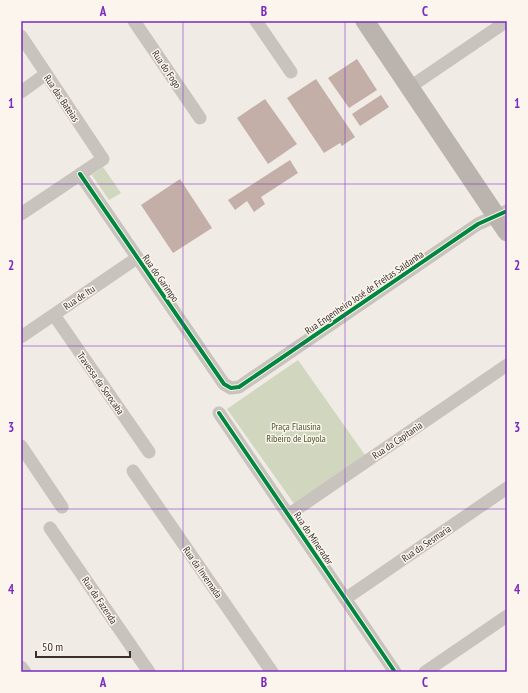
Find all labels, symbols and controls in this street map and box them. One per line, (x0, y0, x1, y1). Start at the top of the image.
text: A (99, 3, 107, 20)
text: B (261, 3, 267, 20)
text: C (422, 3, 428, 20)
street label: Rua do Fogo (149, 48, 184, 91)
street label: Rua das Bateias (41, 72, 82, 125)
text: 1 (8, 95, 14, 112)
text: 1 (514, 95, 520, 112)
street label: Rua Engenheiro José de Freitas Saldanha (302, 248, 426, 337)
street label: Rua do Garimpo (139, 252, 182, 305)
text: 2 (8, 257, 14, 274)
text: 2 (514, 257, 520, 274)
street label: Rua de Itu (61, 282, 98, 313)
street label: Travessa da Sorocaba (74, 350, 127, 417)
text: 3 (8, 419, 14, 436)
street label: Rua da Capitania (370, 419, 425, 462)
text: 3 (514, 419, 520, 436)
park label: Praça Flausina Ribeiro de Loyola (266, 420, 326, 445)
street label: Rua do Minerador (291, 509, 336, 568)
street label: Rua da Sesmaria (399, 522, 454, 565)
street label: Rua da Invernada (180, 544, 225, 601)
street label: Rua da Fazenda (79, 574, 120, 626)
text: 4 (8, 581, 15, 598)
text: 4 (514, 581, 521, 598)
scale bar (36, 633, 130, 659)
text: 50 m (42, 639, 63, 654)
text: A (99, 674, 107, 691)
text: B (261, 674, 267, 691)
text: C (422, 674, 428, 691)

